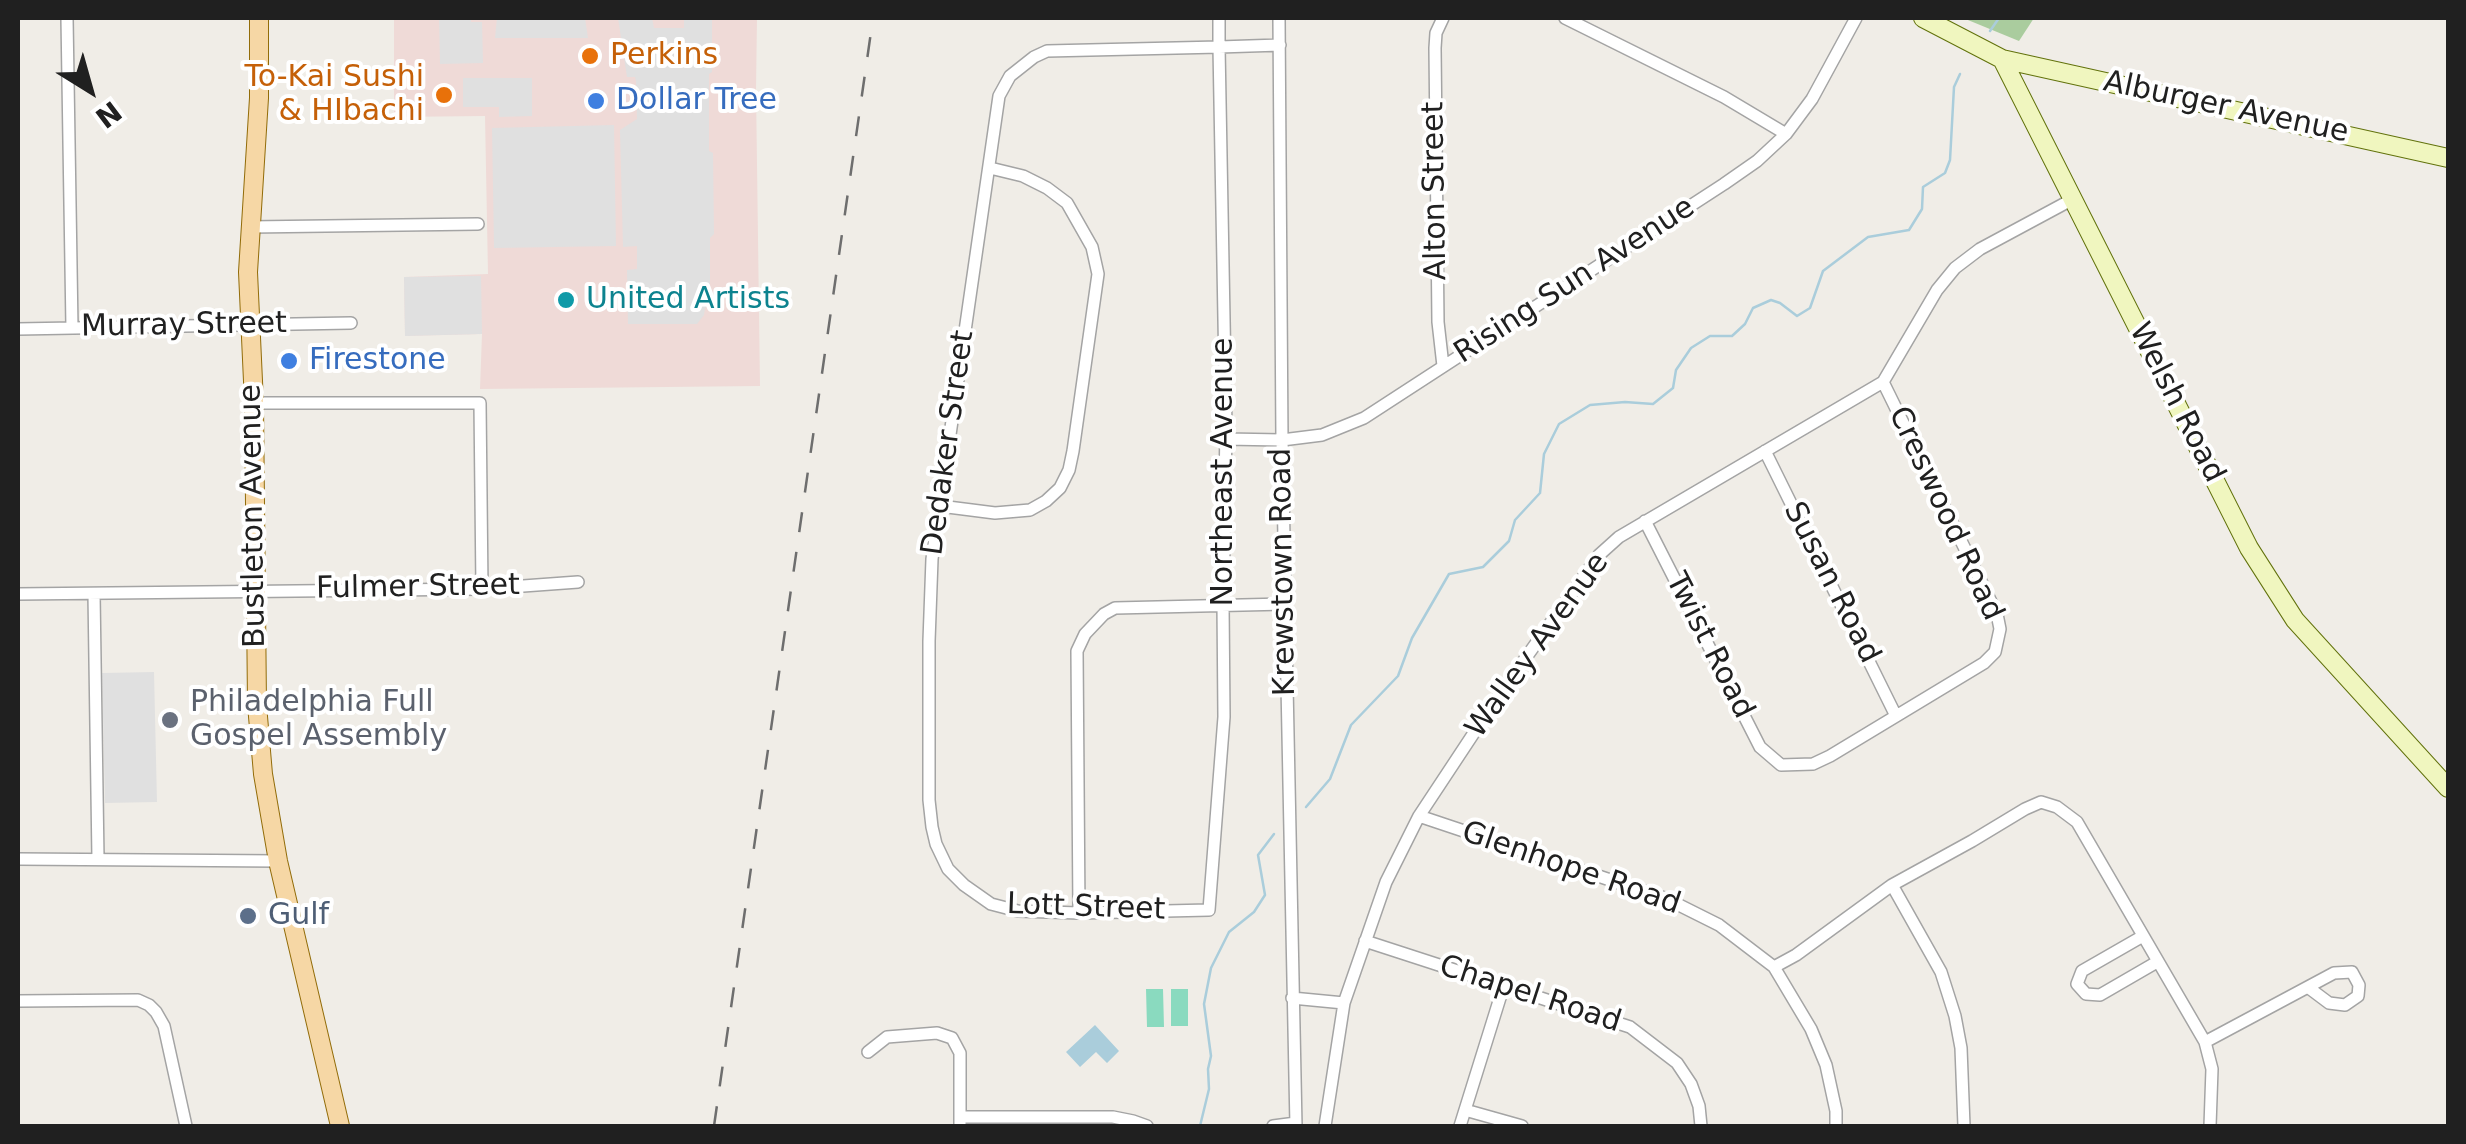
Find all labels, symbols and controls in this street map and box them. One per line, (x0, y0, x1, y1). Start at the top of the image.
place label: Perkins (610, 38, 718, 74)
north arrow (40, 40, 140, 140)
marker: Perkins (579, 45, 601, 67)
place label: To-Kai Sushi & HIbachi (245, 60, 424, 130)
street label: Alburger Avenue (2100, 64, 2352, 152)
place label: Dollar Tree (616, 83, 777, 119)
marker: To-Kai Sushi & HIbachi (433, 84, 455, 106)
marker: Dollar Tree (585, 90, 607, 112)
text: N (89, 94, 128, 135)
street label: Alton Street (1416, 101, 1456, 281)
street label: Rising Sun Avenue (1448, 190, 1702, 372)
place label: United Artists (586, 282, 790, 318)
marker: United Artists (555, 289, 577, 311)
street label: Murray Street (81, 306, 287, 346)
street label: Welsh Road (2120, 317, 2232, 489)
street label: Dedaker Street (915, 328, 983, 558)
street label: Northeast Avenue (1206, 337, 1242, 607)
place label: Firestone (309, 343, 446, 379)
marker: Firestone (278, 350, 300, 372)
street label: Bustleton Avenue (234, 384, 274, 648)
street label: Creswood Road (1880, 401, 2010, 627)
street label: Krewstown Road (1264, 447, 1304, 697)
street label: Susan Road (1775, 496, 1887, 670)
street label: Walley Avenue (1459, 546, 1617, 746)
street label: Twist Road (1657, 567, 1761, 725)
street label: Fulmer Street (316, 568, 520, 608)
place label: Philadelphia Full Gospel Assembly (190, 685, 447, 756)
marker: Philadelphia Full Gospel Assembly (159, 709, 181, 731)
street label: Glenhope Road (1457, 815, 1685, 923)
street label: Lott Street (1006, 887, 1166, 929)
place label: Gulf (268, 898, 329, 934)
marker: Gulf (237, 905, 259, 927)
street label: Chapel Road (1435, 949, 1625, 1041)

